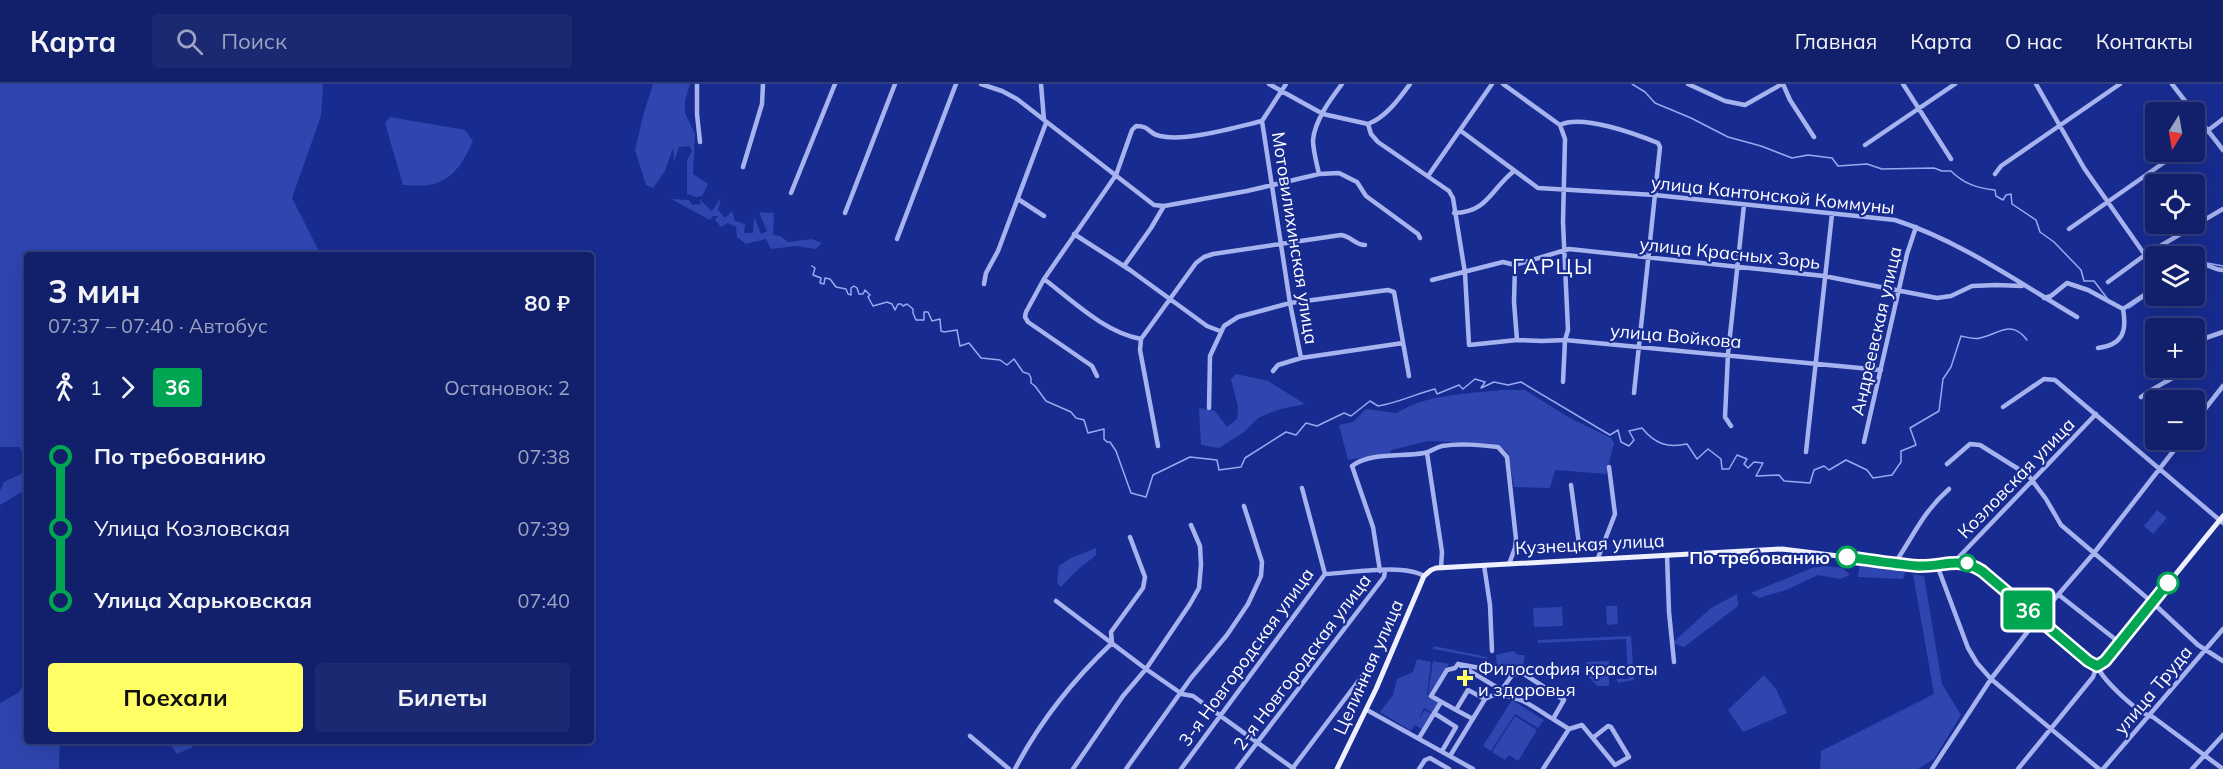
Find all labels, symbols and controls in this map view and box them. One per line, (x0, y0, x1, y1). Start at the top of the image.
search box (152, 14, 572, 68)
text: Карта (30, 24, 116, 59)
icon: search (173, 25, 206, 58)
text: Поиск (221, 27, 287, 55)
text: Главная (1795, 28, 1877, 54)
text: Карта (1910, 28, 1972, 54)
text: О нас (2005, 28, 2063, 54)
text: Контакты (2096, 28, 2193, 54)
north arrow (2145, 102, 2205, 162)
map controls (2145, 102, 2205, 450)
street label: Мотовилихинская улица (1267, 130, 1323, 346)
street label: улица Кантонской Коммуны (1650, 171, 1896, 219)
button: locate (2145, 174, 2205, 234)
street label: улица Красных Зорь (1638, 232, 1822, 274)
street label: Андреевская улица (1845, 244, 1907, 418)
button: layers (2145, 246, 2205, 306)
district label: ГАРЦЫ (1512, 253, 1594, 279)
text: 3 мин (48, 270, 141, 311)
text: 80 ₽ (524, 289, 570, 317)
text: 07:37 – 07:40 · Автобус (48, 313, 268, 338)
button: + (2145, 318, 2205, 378)
street label: улица Войкова (1609, 319, 1743, 353)
icon: walk (48, 371, 81, 404)
icon: forward (111, 371, 144, 404)
text: 36 (165, 374, 190, 400)
text: 1 (90, 375, 102, 400)
text: Остановок: 2 (444, 375, 570, 400)
button: − (2145, 390, 2205, 450)
street label: Козловская улица (1952, 413, 2080, 543)
text: По требованию (94, 442, 266, 470)
text: 07:38 (517, 444, 570, 469)
text: Улица Козловская (94, 514, 290, 542)
text: 07:39 (517, 516, 570, 541)
street label: Кузнецкая улица (1515, 529, 1665, 559)
place label: По требованию (1689, 546, 1830, 569)
marker: По требованию (1836, 546, 1858, 568)
unlabelled marker (1958, 554, 1976, 572)
street label: 3-я Новгородская улица (1174, 563, 1318, 751)
street label: 2-я Новгородская улица (1228, 569, 1376, 755)
unlabelled marker (2157, 572, 2179, 594)
text: Улица Харьковская (94, 586, 312, 614)
text: 07:40 (517, 588, 570, 613)
line badge: 36 (2001, 590, 2055, 630)
street label: Целинная улица (1328, 596, 1408, 738)
text: 36 (2015, 597, 2041, 623)
street label: улица Труда (2109, 641, 2197, 739)
place label: Философия красоты и здоровья (1478, 657, 1658, 701)
button: Поехали (48, 663, 303, 732)
button: Билеты (315, 663, 570, 732)
marker: Философия красоты и здоровья (1456, 669, 1474, 687)

